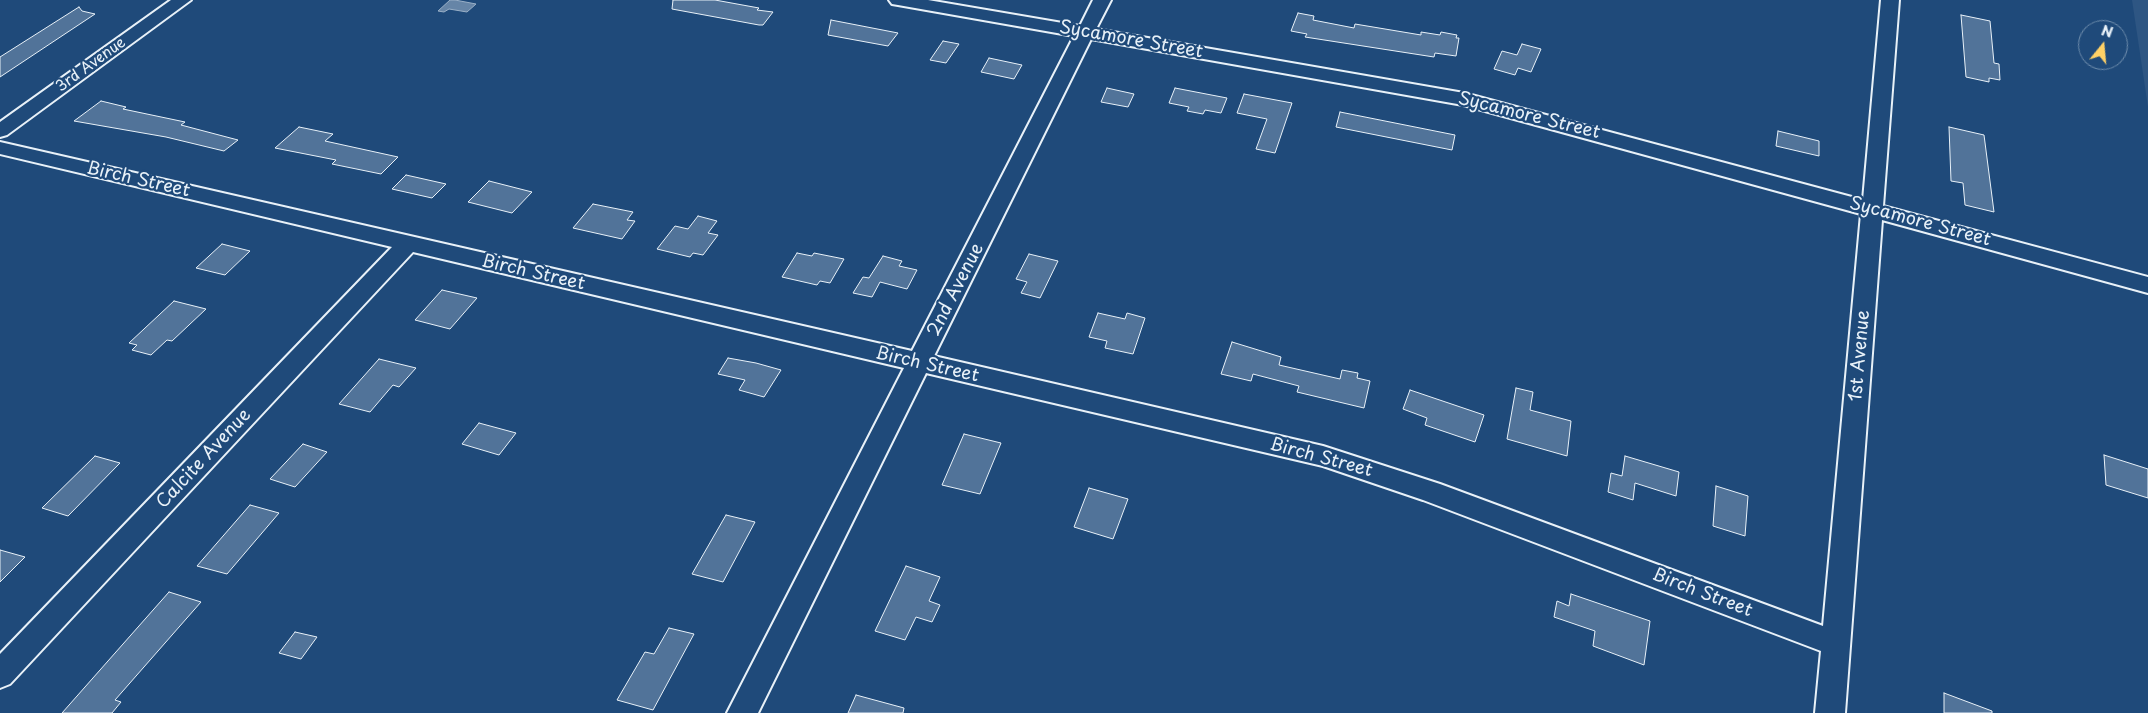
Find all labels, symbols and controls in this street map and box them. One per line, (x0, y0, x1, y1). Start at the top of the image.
street label: Sycamore Street (1058, 17, 1204, 63)
text: N (2099, 19, 2116, 43)
north arrow (2078, 20, 2128, 70)
street label: 3rd Avenue (53, 34, 129, 96)
street label: Sycamore Street (1456, 88, 1602, 144)
street label: Birch Street (84, 158, 192, 202)
street label: Sycamore Street (1847, 193, 1993, 251)
street label: 2nd Avenue (923, 240, 989, 340)
street label: Birch Street (479, 251, 587, 295)
street label: 1st Avenue (1845, 309, 1875, 403)
street label: Birch Street (873, 343, 981, 387)
street label: Calcite Avenue (152, 405, 256, 513)
street label: Birch Street (1267, 434, 1375, 482)
street label: Birch Street (1649, 564, 1755, 622)

